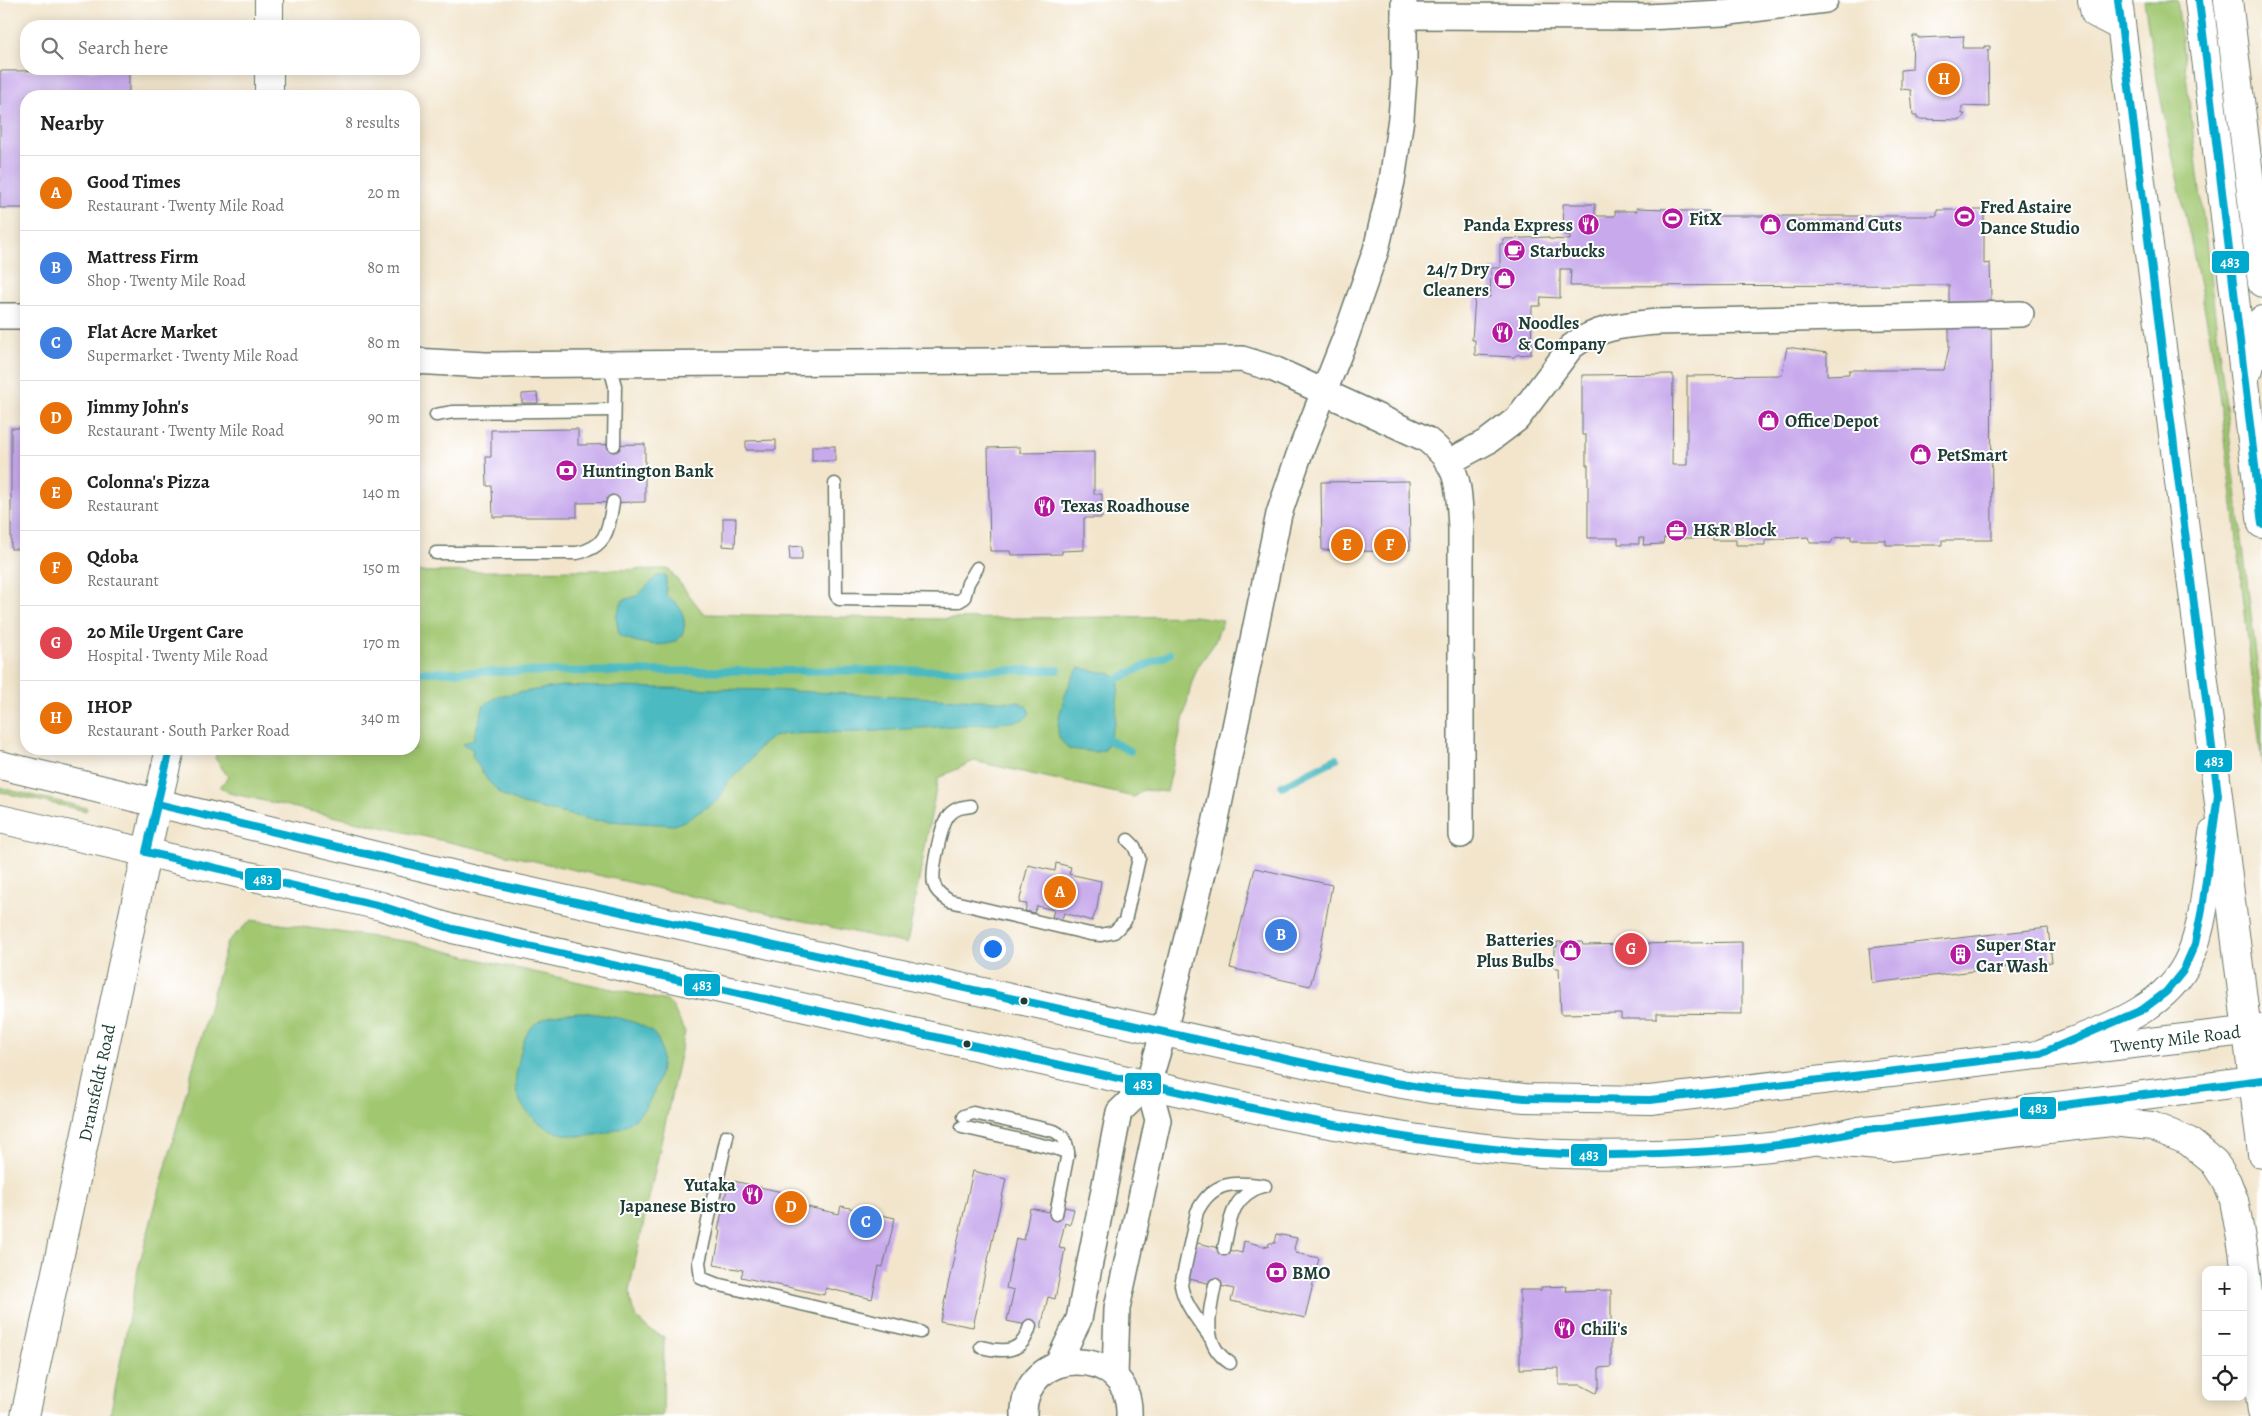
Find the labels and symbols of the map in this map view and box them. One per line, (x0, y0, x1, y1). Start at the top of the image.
pin: H (1928, 60, 1960, 98)
place label: Fred Astaire Dance Studio (1980, 195, 2080, 240)
sports icon: Fred Astaire Dance Studio (1952, 205, 1976, 229)
sports icon: FitX (1661, 207, 1685, 231)
place label: FitX (1689, 207, 1722, 231)
place label: Panda Express (1463, 213, 1573, 237)
restaurant icon: Panda Express (1577, 213, 1601, 237)
shop icon: Command Cuts (1758, 213, 1782, 237)
place label: Command Cuts (1786, 213, 1902, 237)
cafe icon: Starbucks (1502, 239, 1526, 263)
place label: Starbucks (1530, 239, 1605, 263)
line badge: 483 (2211, 250, 2250, 274)
text: 483 (2220, 253, 2240, 272)
place label: 24/7 Dry Cleaners (1423, 257, 1490, 302)
shop icon: 24/7 Dry Cleaners (1493, 267, 1517, 291)
place label: Noodles & Company (1518, 311, 1606, 356)
restaurant icon: Noodles & Company (1490, 321, 1514, 345)
shop icon: Office Depot (1757, 409, 1781, 433)
place label: Office Depot (1785, 409, 1879, 433)
shop icon: PetSmart (1909, 443, 1933, 467)
place label: PetSmart (1937, 443, 2008, 467)
bank icon: Huntington Bank (554, 459, 578, 483)
place label: Huntington Bank (582, 459, 714, 483)
restaurant icon: Texas Roadhouse (1033, 494, 1057, 518)
place label: Texas Roadhouse (1061, 494, 1190, 518)
office icon: H&R Block (1665, 518, 1689, 542)
place label: H&R Block (1693, 518, 1777, 542)
pin: E (1331, 526, 1363, 564)
pin: F (1374, 526, 1406, 564)
line badge: 483 (2195, 749, 2233, 773)
text: 483 (2204, 752, 2224, 771)
line badge: 483 (244, 867, 282, 891)
text: 483 (253, 870, 273, 889)
pin: A (1044, 873, 1076, 911)
pin: B (1265, 916, 1297, 954)
place label: Batteries Plus Bulbs (1476, 928, 1554, 973)
pin: G (1615, 930, 1647, 968)
place label: Super Star Car Wash (1976, 933, 2056, 978)
your location (980, 936, 1006, 962)
shop icon: Batteries Plus Bulbs (1558, 938, 1582, 962)
building icon: Super Star Car Wash (1948, 943, 1972, 967)
line badge: 483 (683, 973, 721, 997)
text: 483 (692, 976, 712, 995)
unlabelled marker (1019, 996, 1029, 1006)
street label: Twenty Mile Road (2109, 1020, 2242, 1058)
street label: Dransfeldt Road (73, 1021, 121, 1144)
unlabelled marker (962, 1039, 972, 1049)
line badge: 483 (1124, 1072, 1162, 1096)
text: 483 (1133, 1075, 1153, 1094)
line badge: 483 (2019, 1096, 2057, 1120)
text: 483 (2028, 1099, 2048, 1118)
line badge: 483 (1570, 1143, 1608, 1167)
text: 483 (1579, 1146, 1599, 1165)
place label: Yutaka Japanese Bistro (620, 1173, 736, 1218)
restaurant icon: Yutaka Japanese Bistro (740, 1183, 764, 1207)
pin: D (775, 1188, 807, 1226)
pin: C (850, 1203, 882, 1241)
bank icon: BMO (1264, 1261, 1288, 1285)
place label: BMO (1292, 1261, 1330, 1285)
restaurant icon: Chili's (1553, 1317, 1577, 1341)
place label: Chili's (1581, 1317, 1628, 1341)

